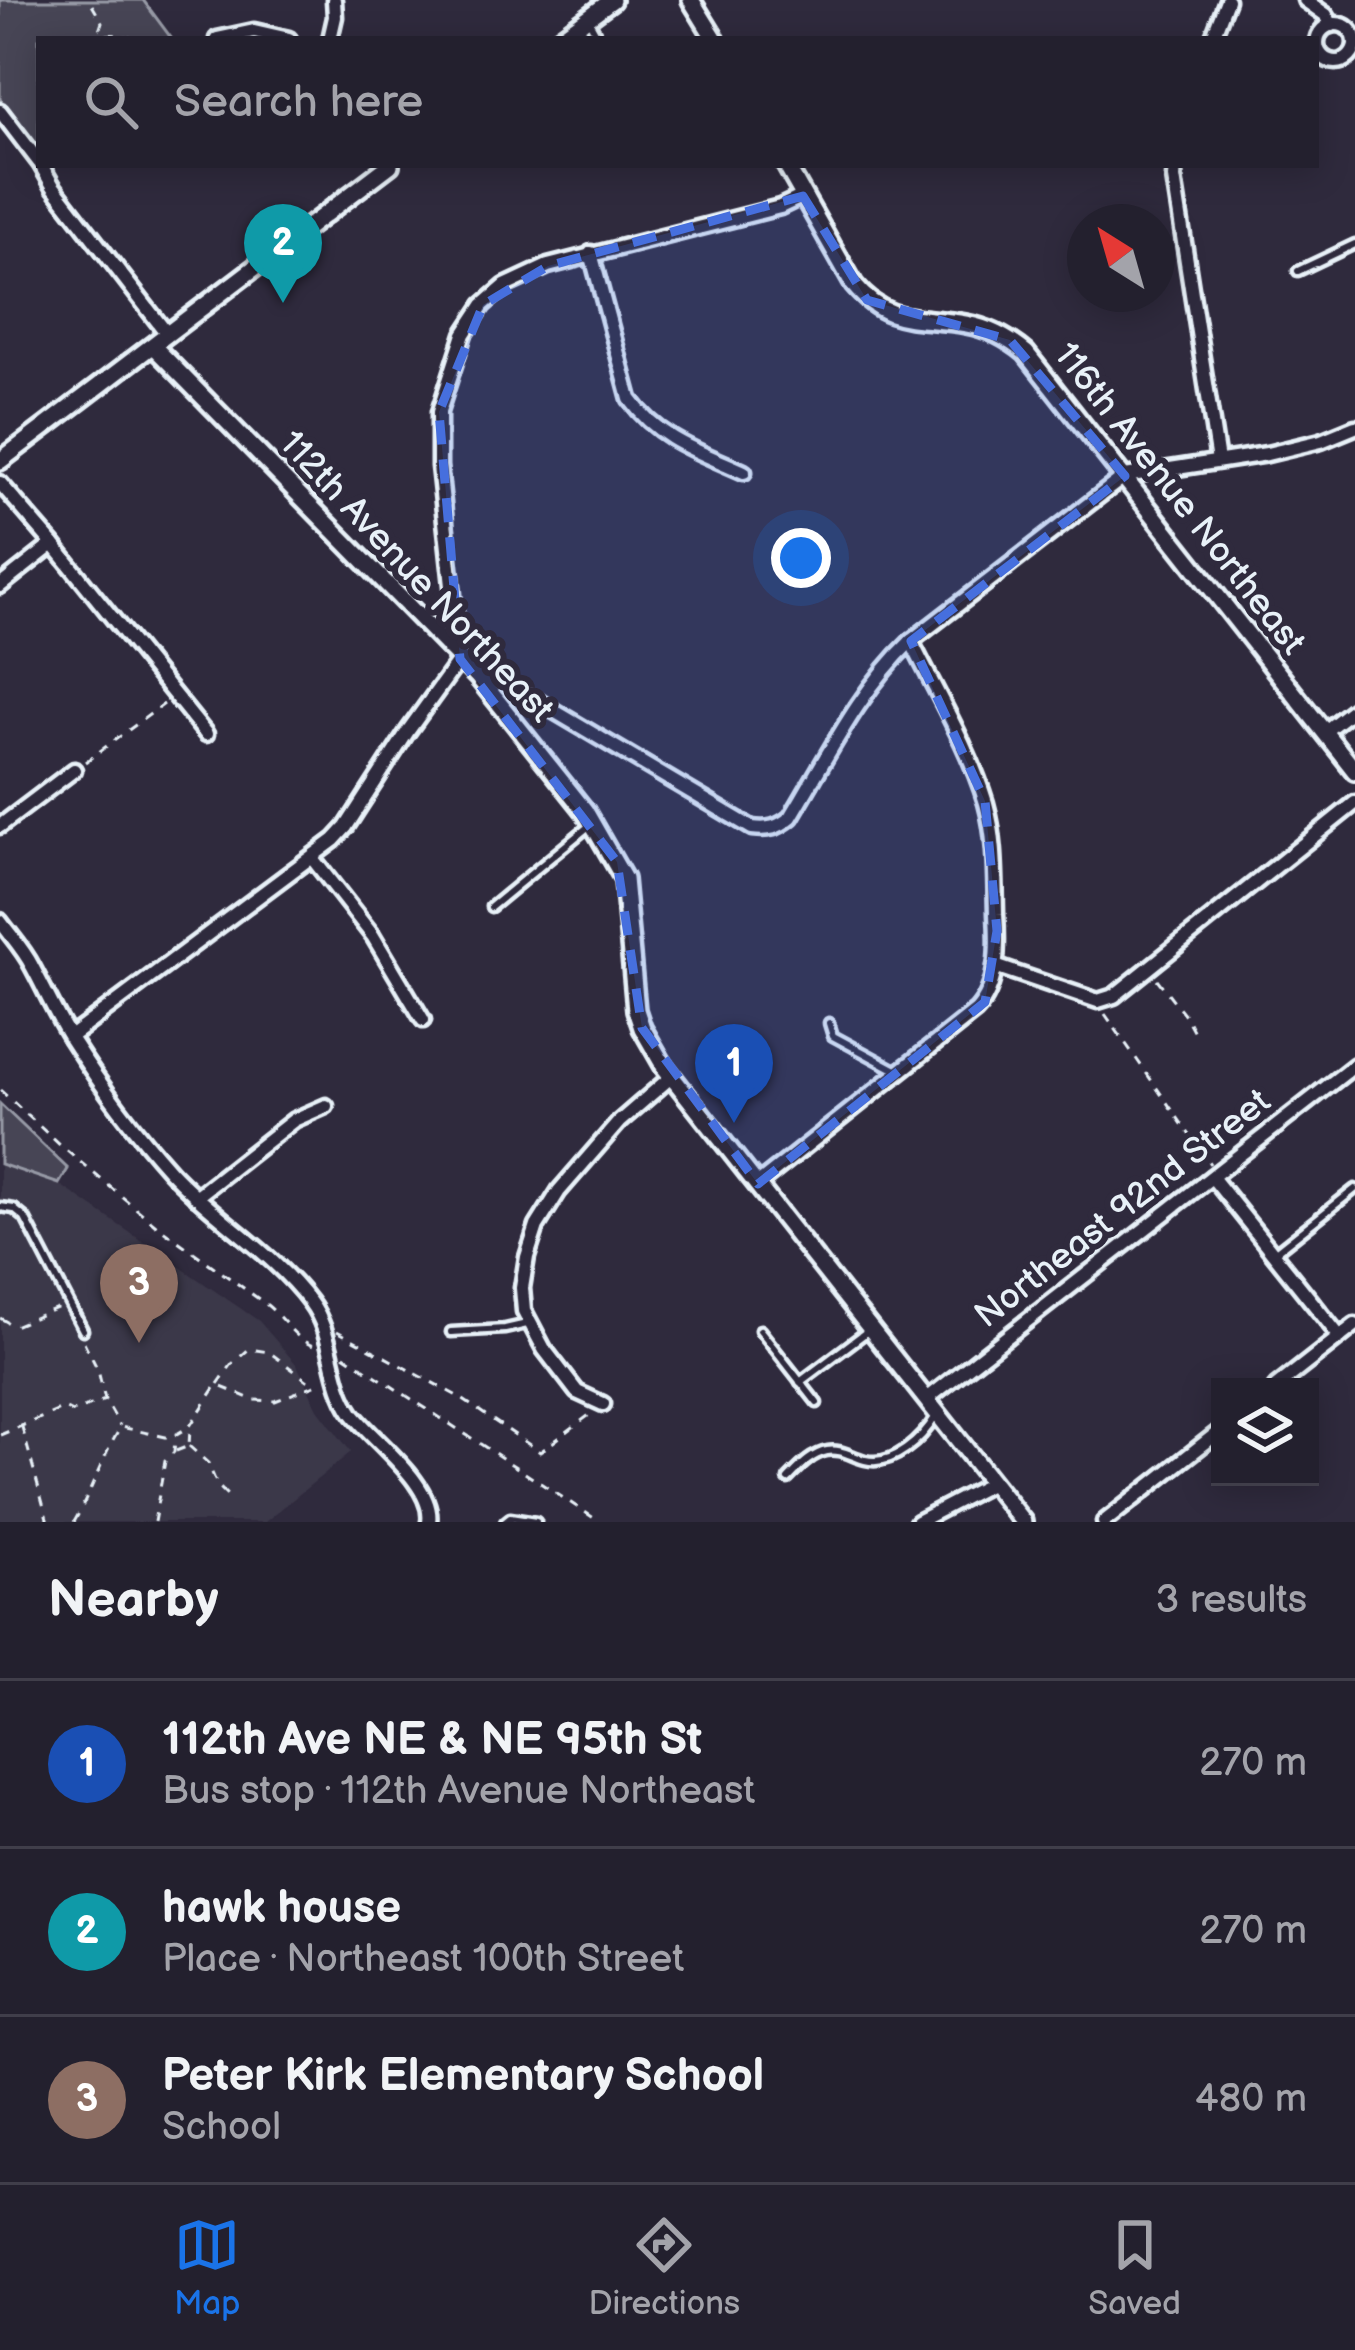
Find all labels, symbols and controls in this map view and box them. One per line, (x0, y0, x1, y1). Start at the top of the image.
search box (36, 36, 1319, 168)
icon: search (78, 69, 144, 135)
text: Search here (174, 75, 423, 130)
pin: 2 (244, 204, 322, 303)
north arrow (1067, 204, 1175, 312)
street label: 116th Avenue Northeast (1044, 335, 1314, 663)
street label: 112th Avenue Northeast (270, 422, 562, 732)
your location (771, 528, 831, 588)
pin: 1 (695, 1024, 773, 1123)
street label: Northeast 92nd Street (967, 1080, 1279, 1338)
pin: 3 (100, 1244, 178, 1343)
map controls (1211, 1378, 1319, 1486)
button: layers (1211, 1378, 1319, 1486)
text: Nearby (48, 1570, 219, 1631)
text: 3 results (1155, 1577, 1307, 1624)
text: 112th Ave NE & NE 95th St (162, 1713, 702, 1768)
text: 1 (79, 1740, 95, 1787)
text: 270 m (1199, 1740, 1307, 1787)
text: Bus stop · 112th Avenue Northeast (162, 1768, 755, 1815)
text: hawk house (162, 1881, 401, 1936)
text: 2 (75, 1908, 99, 1955)
text: 270 m (1199, 1908, 1307, 1955)
text: Place · Northeast 100th Street (162, 1936, 684, 1983)
text: Peter Kirk Elementary School (162, 2049, 764, 2104)
text: 3 (76, 2076, 98, 2123)
text: 480 m (1195, 2076, 1307, 2123)
text: School (162, 2104, 281, 2151)
tab: Map (174, 2212, 240, 2324)
tab: Directions (589, 2212, 740, 2324)
tab: Saved (1088, 2212, 1181, 2324)

